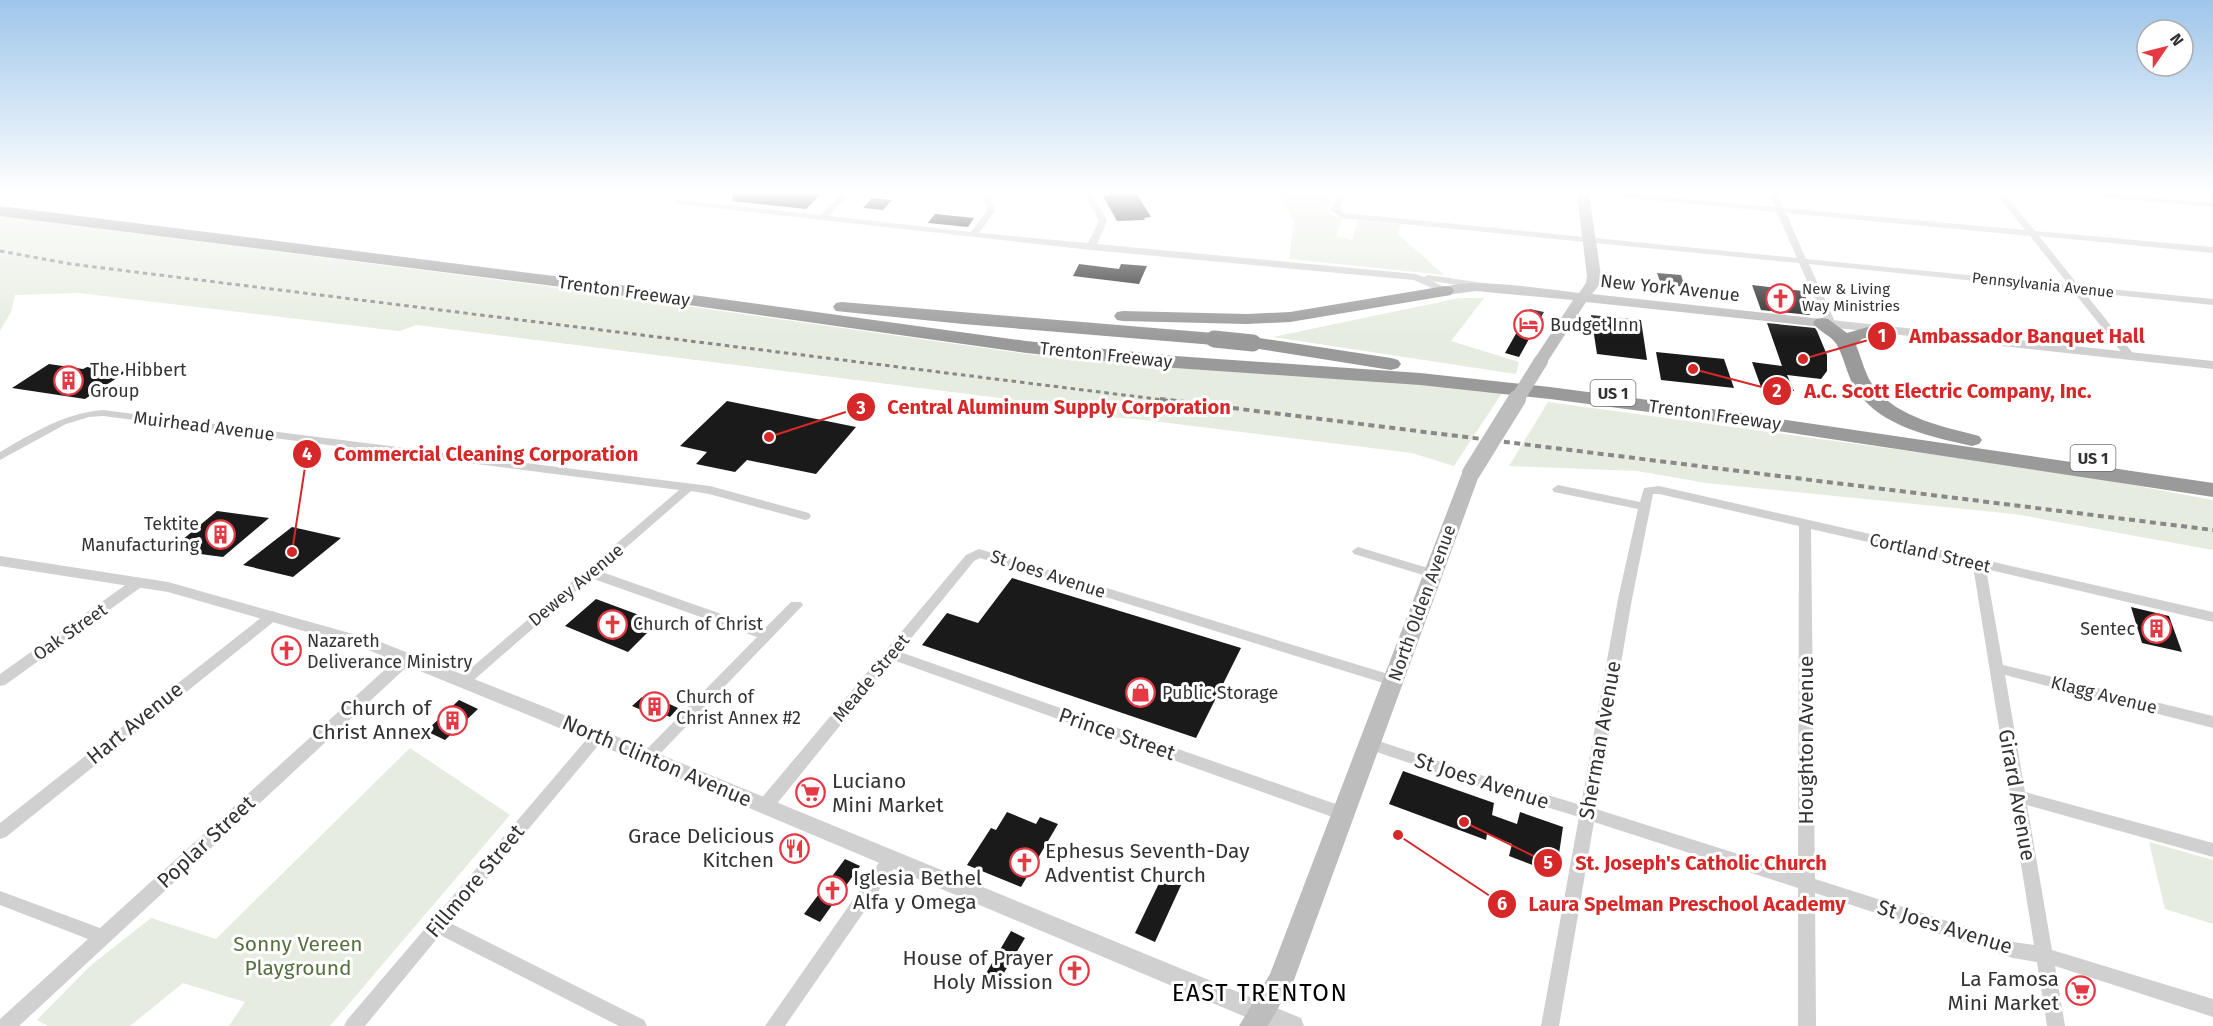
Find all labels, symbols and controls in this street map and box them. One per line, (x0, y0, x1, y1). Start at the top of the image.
north arrow (2135, 18, 2195, 78)
text: N (2166, 30, 2188, 49)
street label: Pennsylvania Avenue (1971, 269, 2115, 301)
street label: New York Avenue (1599, 270, 1741, 306)
street label: Trenton Freeway (557, 271, 691, 311)
place label: New & Living Way Ministries (1802, 280, 1900, 315)
church icon: New & Living Way Ministries (1765, 282, 1797, 314)
hotel icon: Budget Inn (1513, 309, 1545, 341)
place label: Budget Inn (1550, 314, 1639, 336)
callout: Ambassador Banquet Hall (1867, 317, 2157, 355)
text: Ambassador Banquet Hall (1908, 324, 2145, 348)
text: 1 (1878, 325, 1886, 347)
street label: Trenton Freeway (1039, 337, 1173, 373)
place label: The Hibbert Group (90, 359, 187, 402)
building icon: The Hibbert Group (53, 364, 85, 396)
callout: A.C. Scott Electric Company, Inc. (1762, 372, 2103, 410)
text: A.C. Scott Electric Company, Inc. (1803, 379, 2092, 403)
road number: US 1 (1590, 380, 1636, 406)
text: 2 (1772, 380, 1782, 402)
callout: Central Aluminum Supply Corporation (846, 388, 1243, 426)
text: Central Aluminum Supply Corporation (887, 395, 1231, 419)
street label: Trenton Freeway (1648, 395, 1782, 435)
text: 3 (855, 397, 866, 419)
street label: Muirhead Avenue (132, 406, 276, 446)
callout: Commercial Cleaning Corporation (292, 435, 650, 473)
text: Commercial Cleaning Corporation (334, 442, 638, 466)
text: 4 (302, 443, 312, 465)
road number: US 1 (2070, 445, 2116, 471)
place label: Tektite Manufacturing (81, 513, 200, 556)
building icon: Tektite Manufacturing (204, 518, 236, 550)
street label: North Olden Avenue (1383, 522, 1461, 684)
street label: Cortland Street (1867, 528, 1993, 578)
street label: Dewey Avenue (524, 539, 628, 631)
street label: St Joes Avenue (988, 545, 1108, 603)
street label: Oak Street (29, 598, 111, 665)
church icon: Church of Christ (596, 608, 628, 640)
place label: Church of Christ (633, 613, 763, 635)
building icon: Sentec (2140, 613, 2172, 645)
place label: Sentec (2080, 618, 2135, 640)
street label: Meade Street (828, 629, 914, 726)
place label: Nazareth Deliverance Ministry (307, 630, 472, 673)
church icon: Nazareth Deliverance Ministry (270, 635, 302, 667)
street label: Houghton Avenue (1793, 655, 1819, 825)
street label: Sherman Avenue (1573, 659, 1627, 821)
street label: Klagg Avenue (2049, 671, 2159, 719)
street label: Hart Avenue (81, 676, 189, 770)
shop icon: Public Storage (1125, 677, 1157, 709)
place label: Public Storage (1162, 682, 1278, 704)
place label: Church of Christ Annex #2 (676, 686, 801, 729)
building icon: Church of Christ Annex #2 (639, 691, 671, 723)
place label: Church of Christ Annex (312, 695, 433, 745)
street label: Prince Street (1055, 702, 1179, 766)
building icon: Church of Christ Annex (436, 704, 468, 736)
street label: North Clinton Avenue (558, 709, 756, 813)
street label: Girard Avenue (1993, 727, 2041, 863)
street label: St Joes Avenue (1412, 747, 1552, 815)
place label: Luciano Mini Market (832, 768, 944, 818)
supermarket icon: Luciano Mini Market (795, 777, 827, 809)
street label: Poplar Street (152, 790, 261, 894)
street label: Fillmore Street (420, 819, 530, 943)
place label: Grace Delicious Kitchen (628, 823, 774, 873)
restaurant icon: Grace Delicious Kitchen (779, 832, 811, 864)
place label: Ephesus Seventh-Day Adventist Church (1045, 838, 1250, 888)
callout: St. Joseph's Catholic Church (1533, 844, 1839, 882)
church icon: Ephesus Seventh-Day Adventist Church (1008, 847, 1040, 879)
text: St. Joseph's Catholic Church (1575, 851, 1827, 875)
text: 5 (1543, 852, 1553, 874)
place label: Iglesia Bethel Alfa y Omega (853, 865, 982, 915)
church icon: Iglesia Bethel Alfa y Omega (816, 874, 848, 906)
callout: Laura Spelman Preschool Academy (1487, 885, 1858, 923)
text: Laura Spelman Preschool Academy (1528, 892, 1846, 916)
text: 6 (1497, 893, 1507, 915)
street label: St Joes Avenue (1874, 894, 2016, 960)
park label: Sonny Vereen Playground (233, 931, 363, 981)
place label: House of Prayer Holy Mission (902, 945, 1053, 995)
church icon: House of Prayer Holy Mission (1058, 954, 1090, 986)
place label: La Famosa Mini Market (1947, 966, 2059, 1016)
supermarket icon: La Famosa Mini Market (2064, 975, 2096, 1007)
district label: EAST TRENTON (1172, 979, 1348, 1007)

